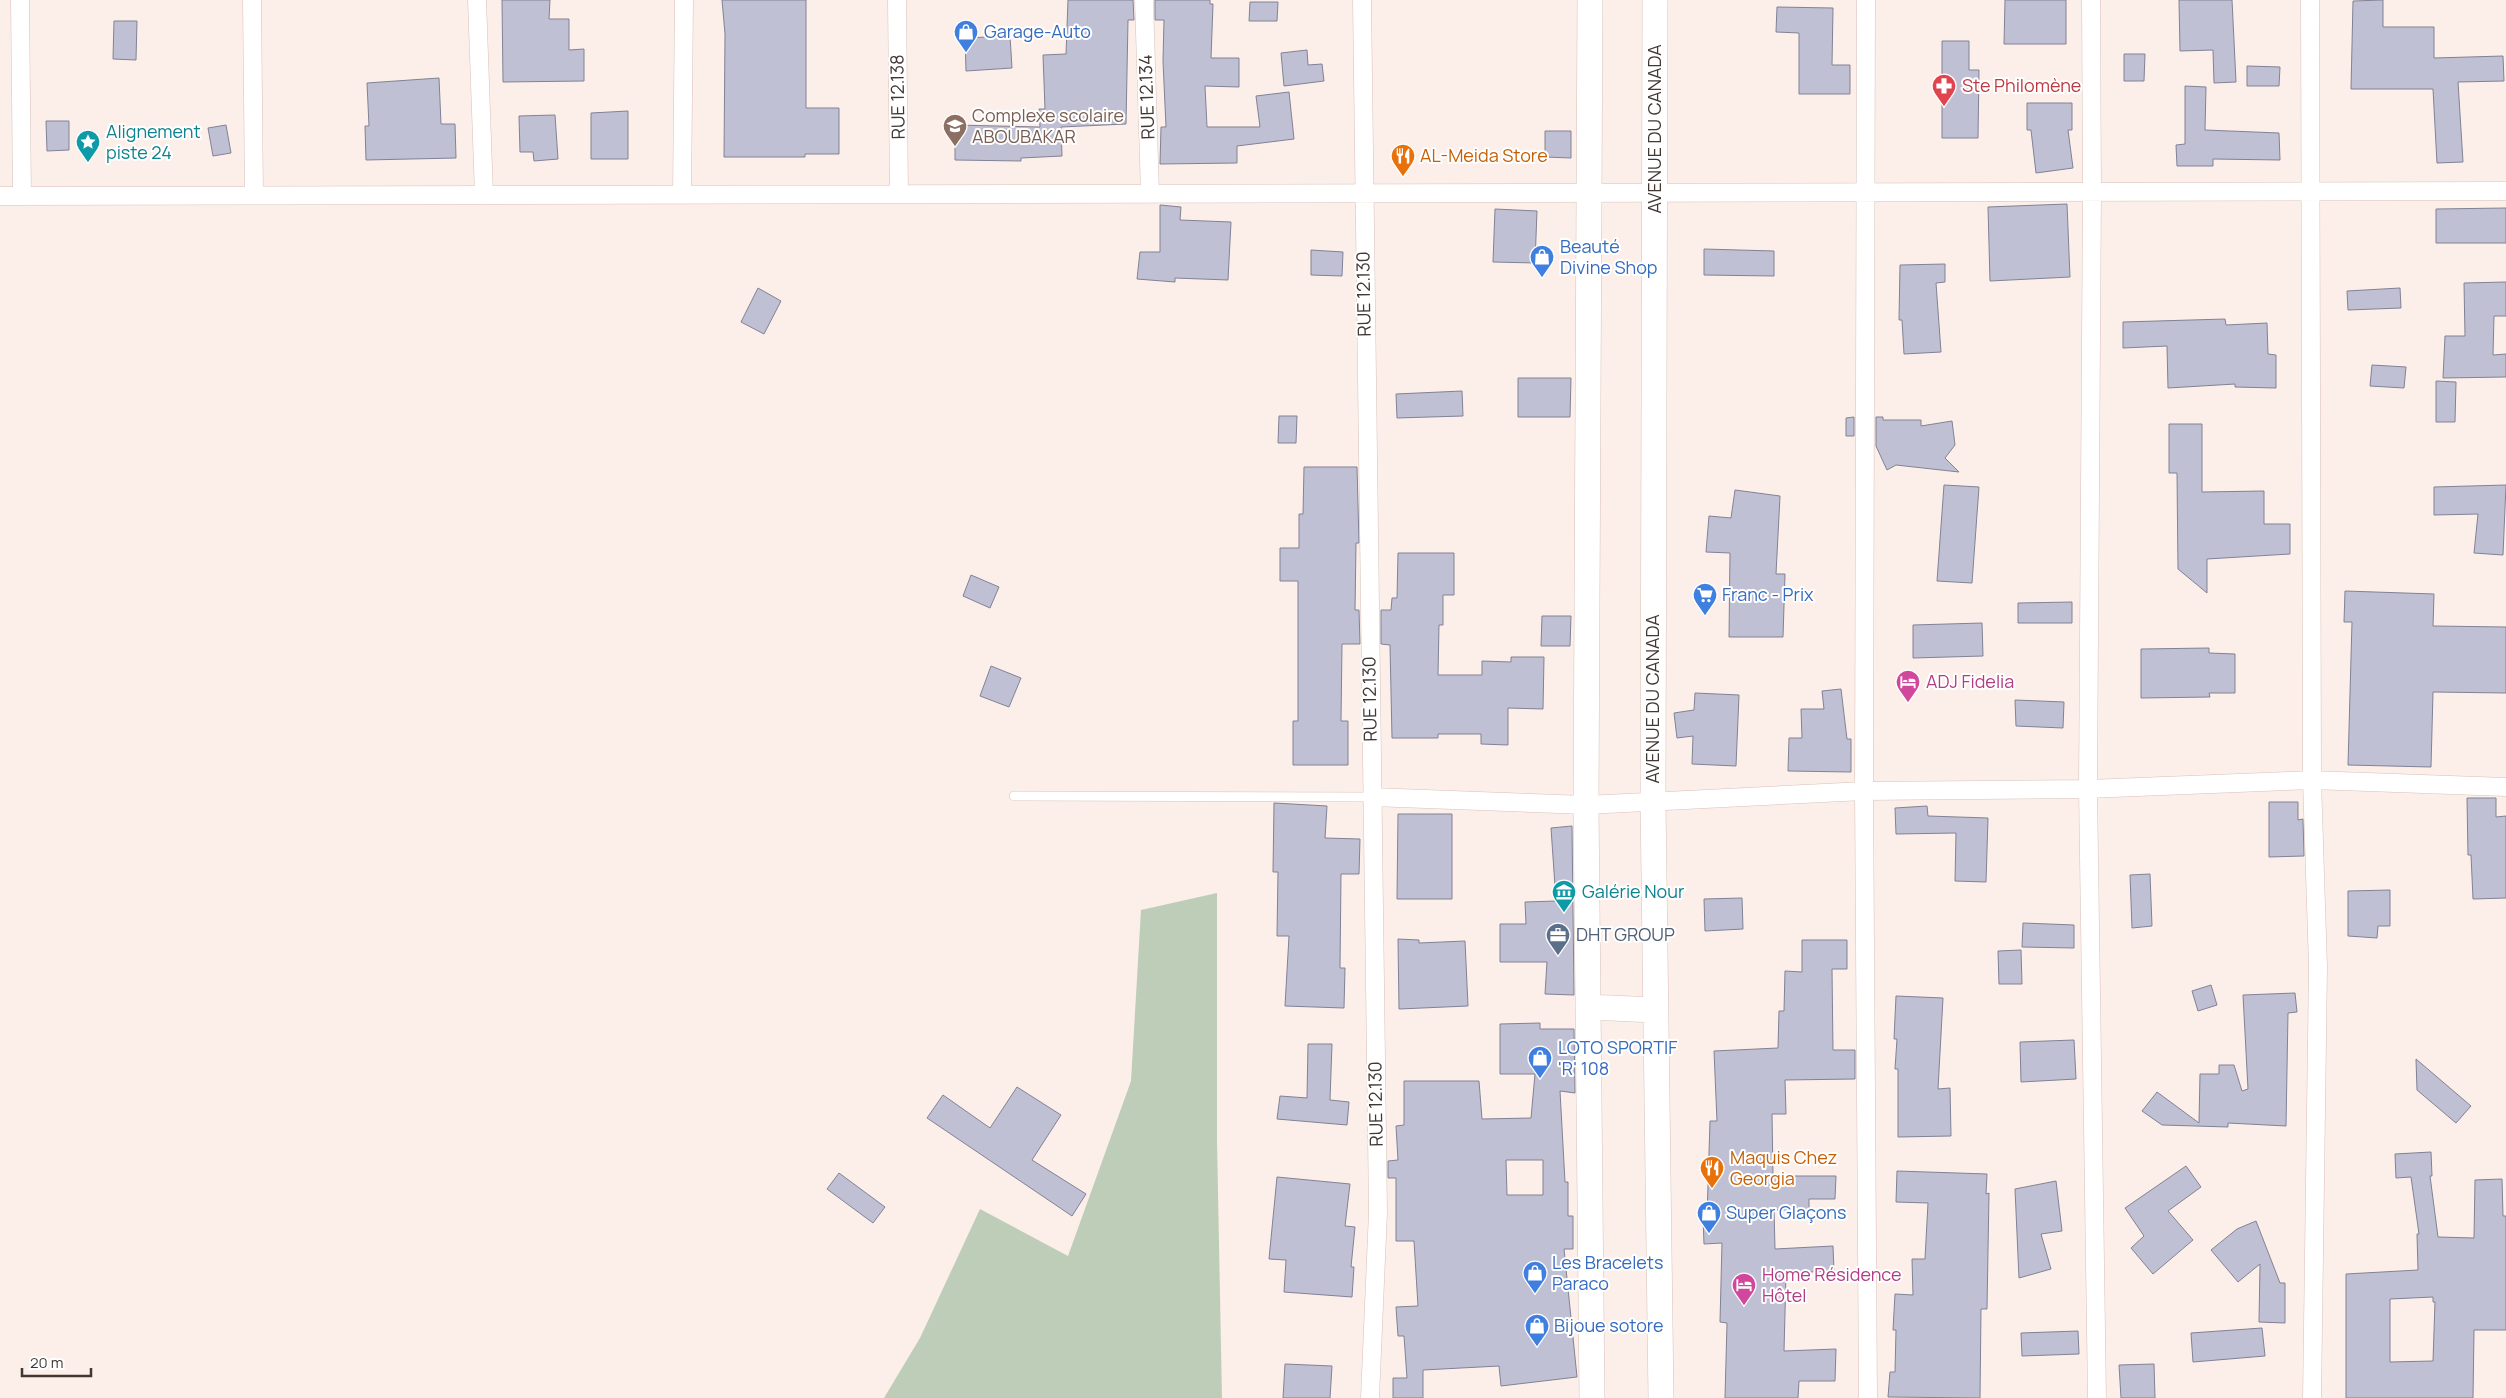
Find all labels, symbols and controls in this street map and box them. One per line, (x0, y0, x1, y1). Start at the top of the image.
shop icon: Garage-Auto (953, 19, 979, 53)
place label: Garage-Auto (984, 19, 1091, 43)
street label: AVENUE DU CANADA (1642, 44, 1666, 214)
street label: RUE 12.138 (884, 54, 910, 140)
street label: RUE 12.134 (1133, 54, 1159, 140)
pharmacy icon: Ste Philomène (1931, 73, 1957, 107)
place label: Ste Philomène (1962, 73, 2081, 97)
place label: Complexe scolaire ABOUBAKAR (972, 103, 1124, 148)
school or university icon: Complexe scolaire ABOUBAKAR (942, 113, 968, 147)
place label: Alignement piste 24 (106, 119, 201, 164)
place icon: Alignement piste 24 (75, 129, 101, 163)
restaurant icon: AL-Meida Store (1390, 143, 1416, 177)
place label: AL-Meida Store (1420, 143, 1548, 167)
place label: Beauté Divine Shop (1560, 234, 1657, 279)
shop icon: Beauté Divine Shop (1529, 244, 1555, 278)
street label: RUE 12.130 (1350, 251, 1376, 337)
supermarket icon: Franc - Prix (1692, 582, 1718, 616)
place label: Franc - Prix (1722, 582, 1814, 606)
street label: AVENUE DU CANADA (1640, 614, 1664, 784)
street label: RUE 12.130 (1356, 656, 1382, 742)
hotel icon: ADJ Fidelia (1895, 669, 1921, 703)
place label: ADJ Fidelia (1926, 669, 2014, 693)
museum icon: Galérie Nour (1551, 879, 1577, 913)
place label: Galérie Nour (1582, 879, 1685, 903)
office icon: DHT GROUP (1545, 922, 1571, 956)
place label: DHT GROUP (1576, 922, 1675, 946)
place label: LOTO SPORTIF 'R' 108 (1558, 1035, 1677, 1080)
shop icon: LOTO SPORTIF 'R' 108 (1527, 1045, 1553, 1079)
street label: RUE 12.130 (1362, 1061, 1388, 1147)
place label: Maquis Chez Georgia (1730, 1145, 1837, 1190)
restaurant icon: Maquis Chez Georgia (1699, 1155, 1725, 1189)
shop icon: Super Glaçons (1696, 1200, 1722, 1234)
place label: Super Glaçons (1726, 1200, 1846, 1224)
place label: Les Bracelets Paraco (1552, 1250, 1664, 1295)
shop icon: Les Bracelets Paraco (1522, 1260, 1548, 1294)
place label: Home Résidence Hôtel (1762, 1262, 1902, 1307)
hotel icon: Home Résidence Hôtel (1731, 1272, 1757, 1306)
shop icon: Bijoue sotore (1524, 1313, 1550, 1347)
place label: Bijoue sotore (1554, 1313, 1664, 1337)
scale bar (22, 1346, 91, 1378)
text: 20 m (30, 1352, 63, 1373)

